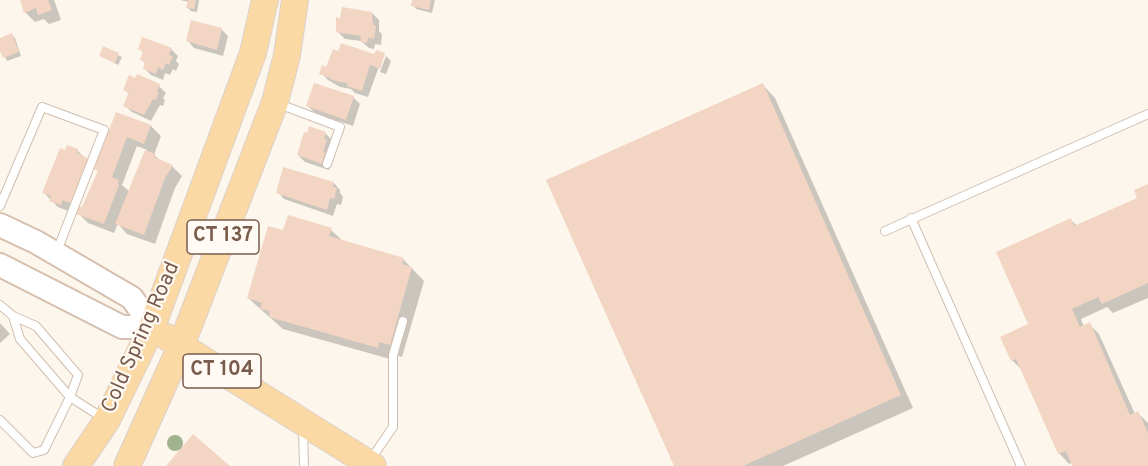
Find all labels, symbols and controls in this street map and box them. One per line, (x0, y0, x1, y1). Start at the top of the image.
road number: CT 137 (187, 220, 259, 254)
street label: Cold Spring Road (97, 258, 187, 418)
road number: CT 104 (183, 354, 261, 388)

